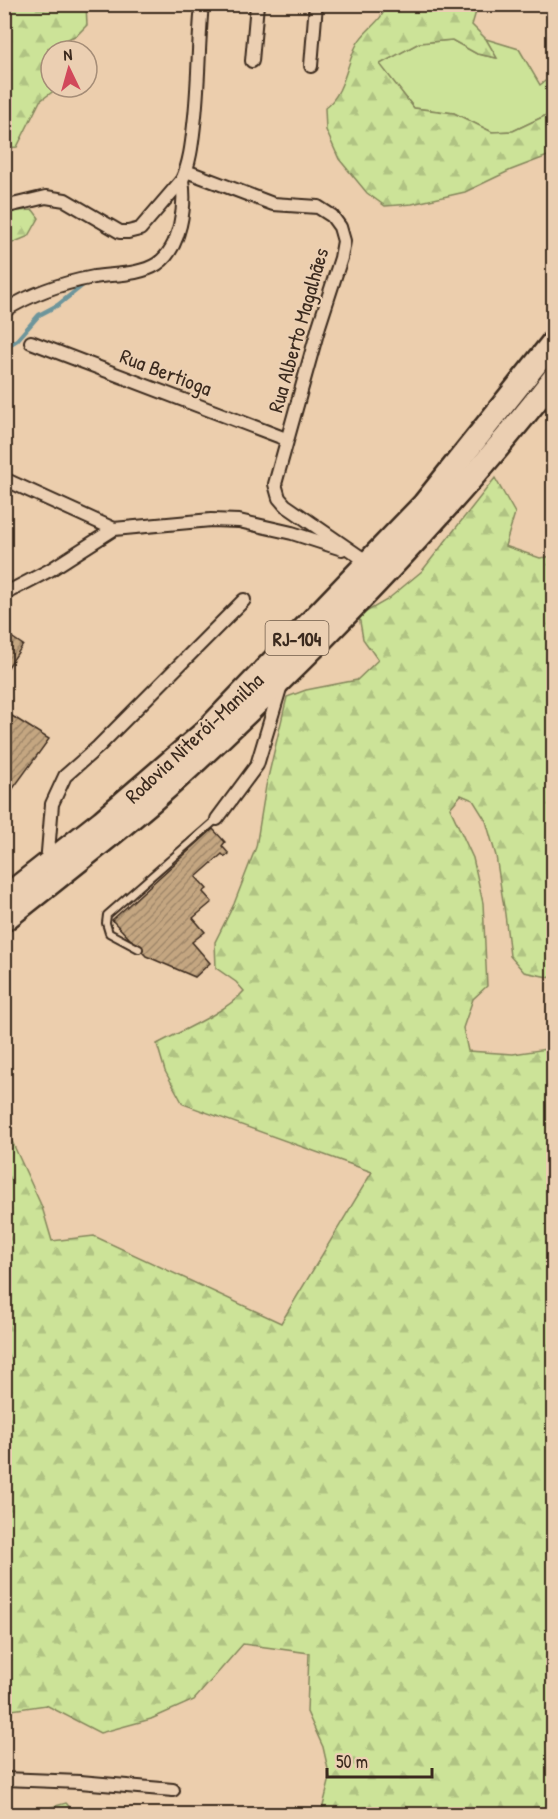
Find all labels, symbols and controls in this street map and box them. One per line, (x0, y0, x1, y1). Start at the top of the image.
north arrow (39, 39, 99, 99)
text: N (62, 43, 73, 65)
street label: Rua Alberto Magalhães (261, 244, 335, 416)
street label: Rua Bertioga (116, 341, 216, 403)
road number: RJ-104 (266, 621, 328, 655)
street label: Rodovia Niterói-Manilha (118, 666, 270, 810)
scale bar (327, 1741, 432, 1779)
text: 50 m (336, 1749, 368, 1774)

